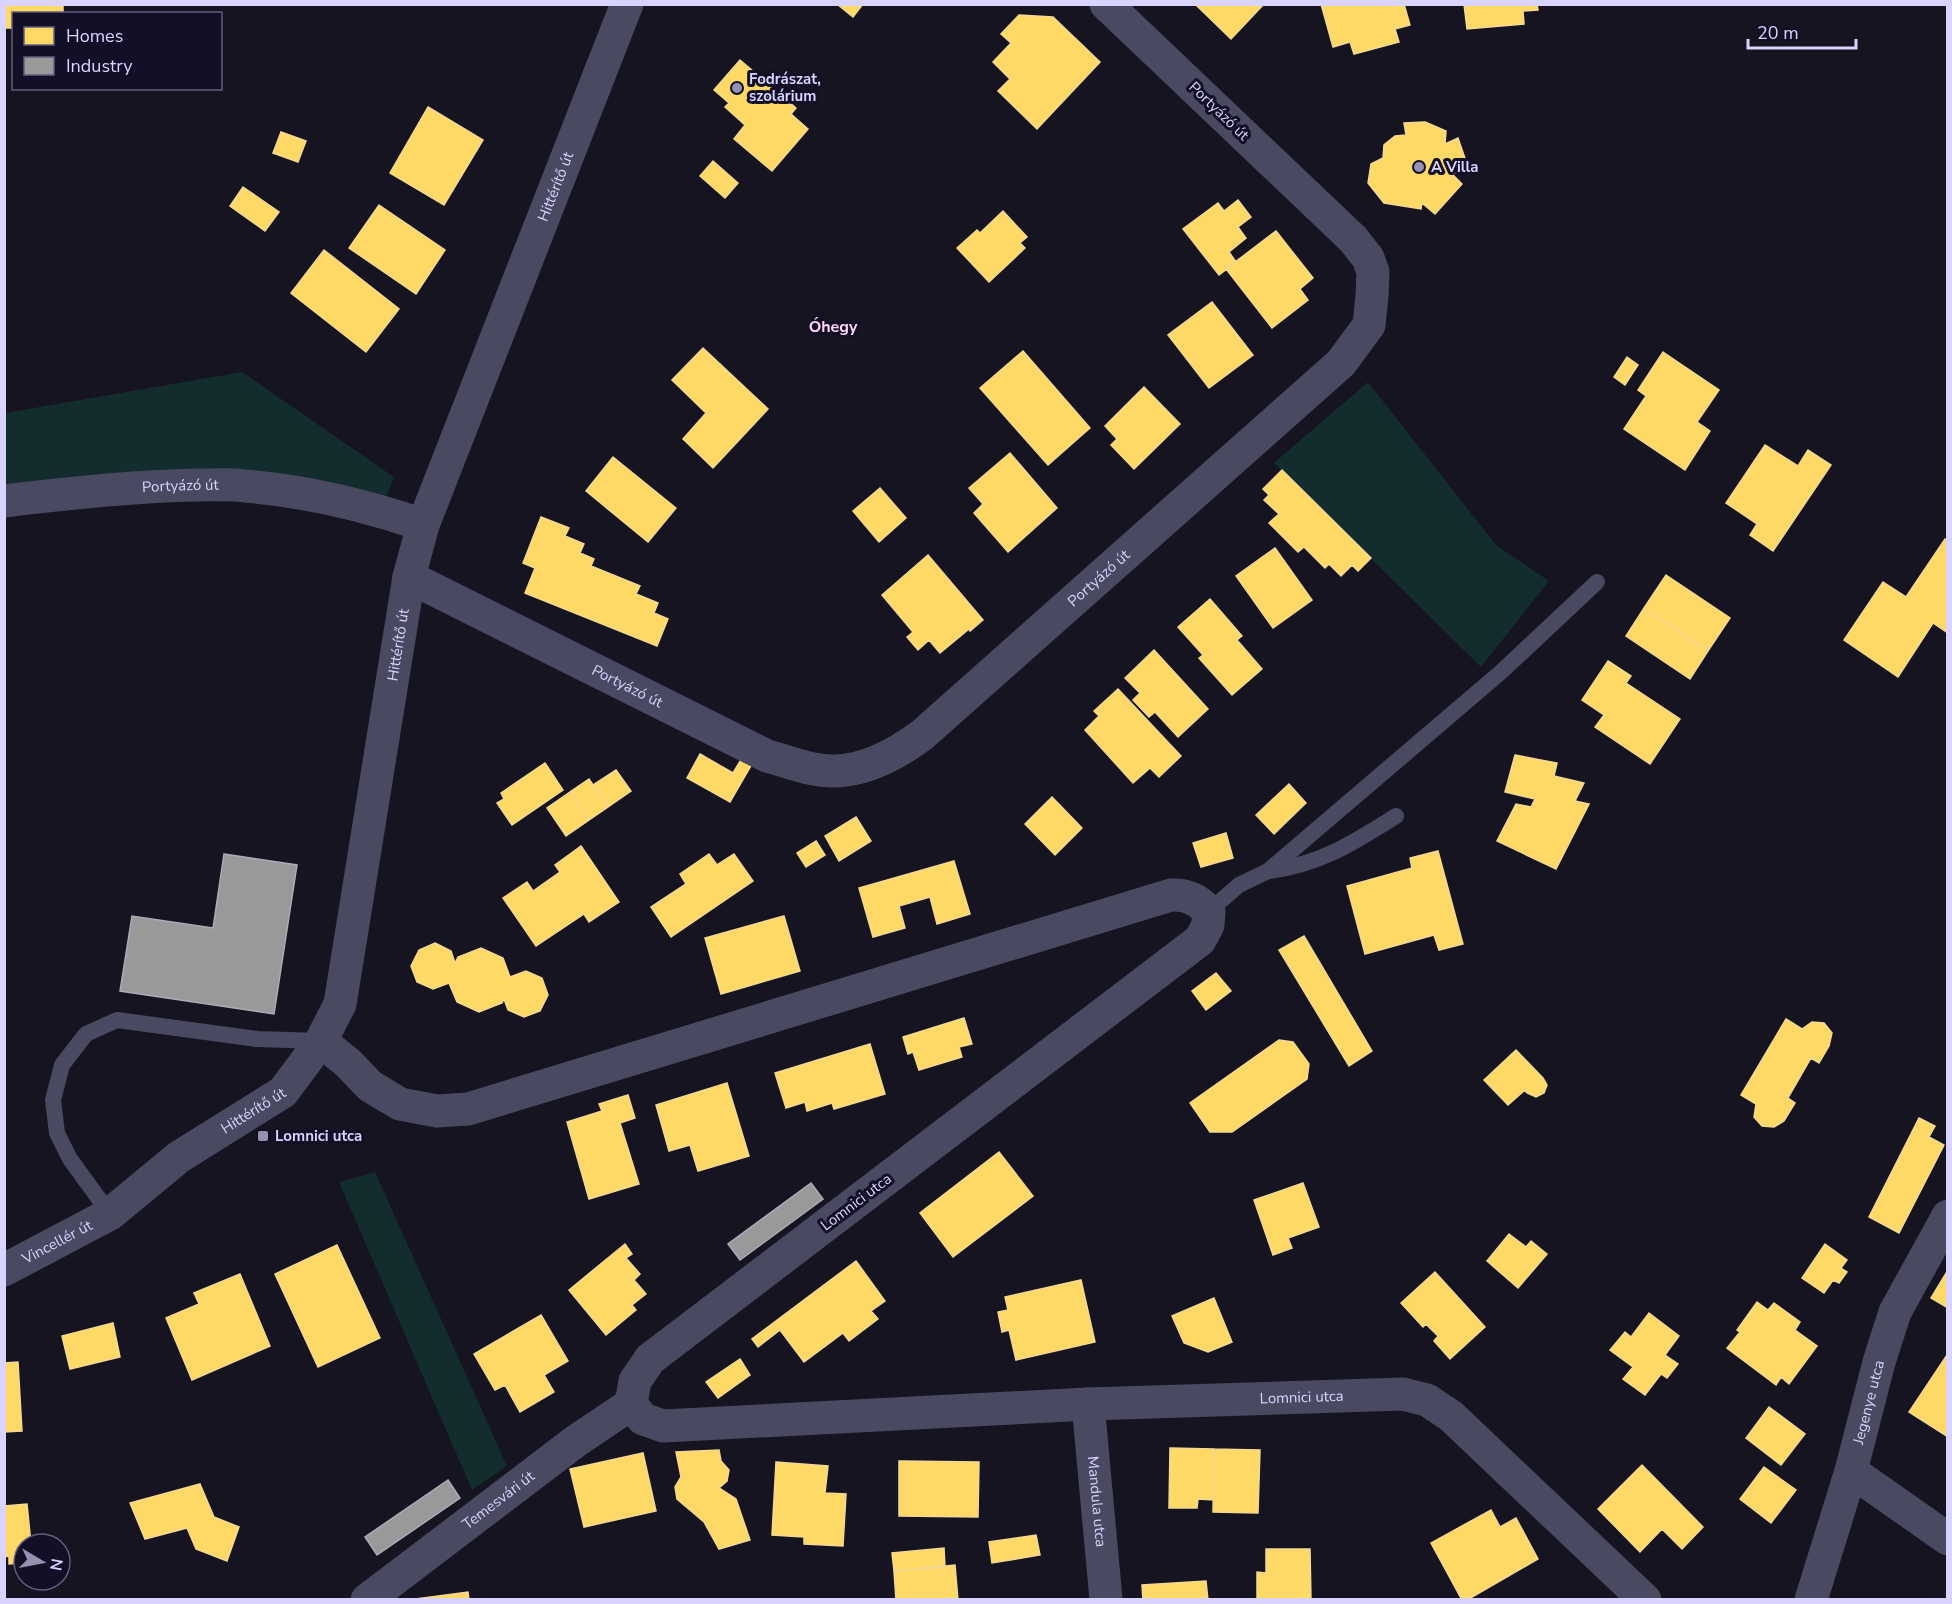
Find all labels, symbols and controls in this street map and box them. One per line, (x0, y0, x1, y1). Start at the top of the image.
legend (12, 12, 222, 90)
scale bar (1748, 12, 1856, 50)
text: 20 m (1757, 21, 1799, 45)
text: Homes (66, 24, 123, 48)
text: Industry (66, 54, 133, 78)
place label: Fodrászat, szolárium (749, 69, 821, 106)
street label: Portyázó út (1184, 77, 1254, 145)
marker: Fodrászat, szolárium (730, 81, 744, 95)
street label: Hittérítő út (533, 148, 578, 224)
place label: A Villa (1431, 157, 1479, 177)
marker: A Villa (1412, 160, 1426, 174)
district label: Óhegy (809, 316, 858, 338)
street label: Portyázó út (141, 475, 220, 497)
street label: Portyázó út (1063, 545, 1135, 611)
street label: Hittérítő út (382, 606, 414, 683)
street label: Portyázó út (588, 660, 667, 713)
street label: Hittérítő út (217, 1082, 290, 1138)
place label: Lomnici utca (275, 1126, 362, 1146)
marker: Lomnici utca (256, 1129, 270, 1143)
street label: Lomnici utca (816, 1169, 896, 1235)
street label: Vincellér út (18, 1215, 96, 1269)
street label: Jegenye utca (1848, 1358, 1889, 1447)
street label: Lomnici utca (1259, 1386, 1344, 1409)
street label: Mandula utca (1083, 1455, 1111, 1548)
street label: Temesvári út (458, 1466, 539, 1534)
north arrow (12, 1532, 72, 1592)
text: N (44, 1557, 68, 1572)

